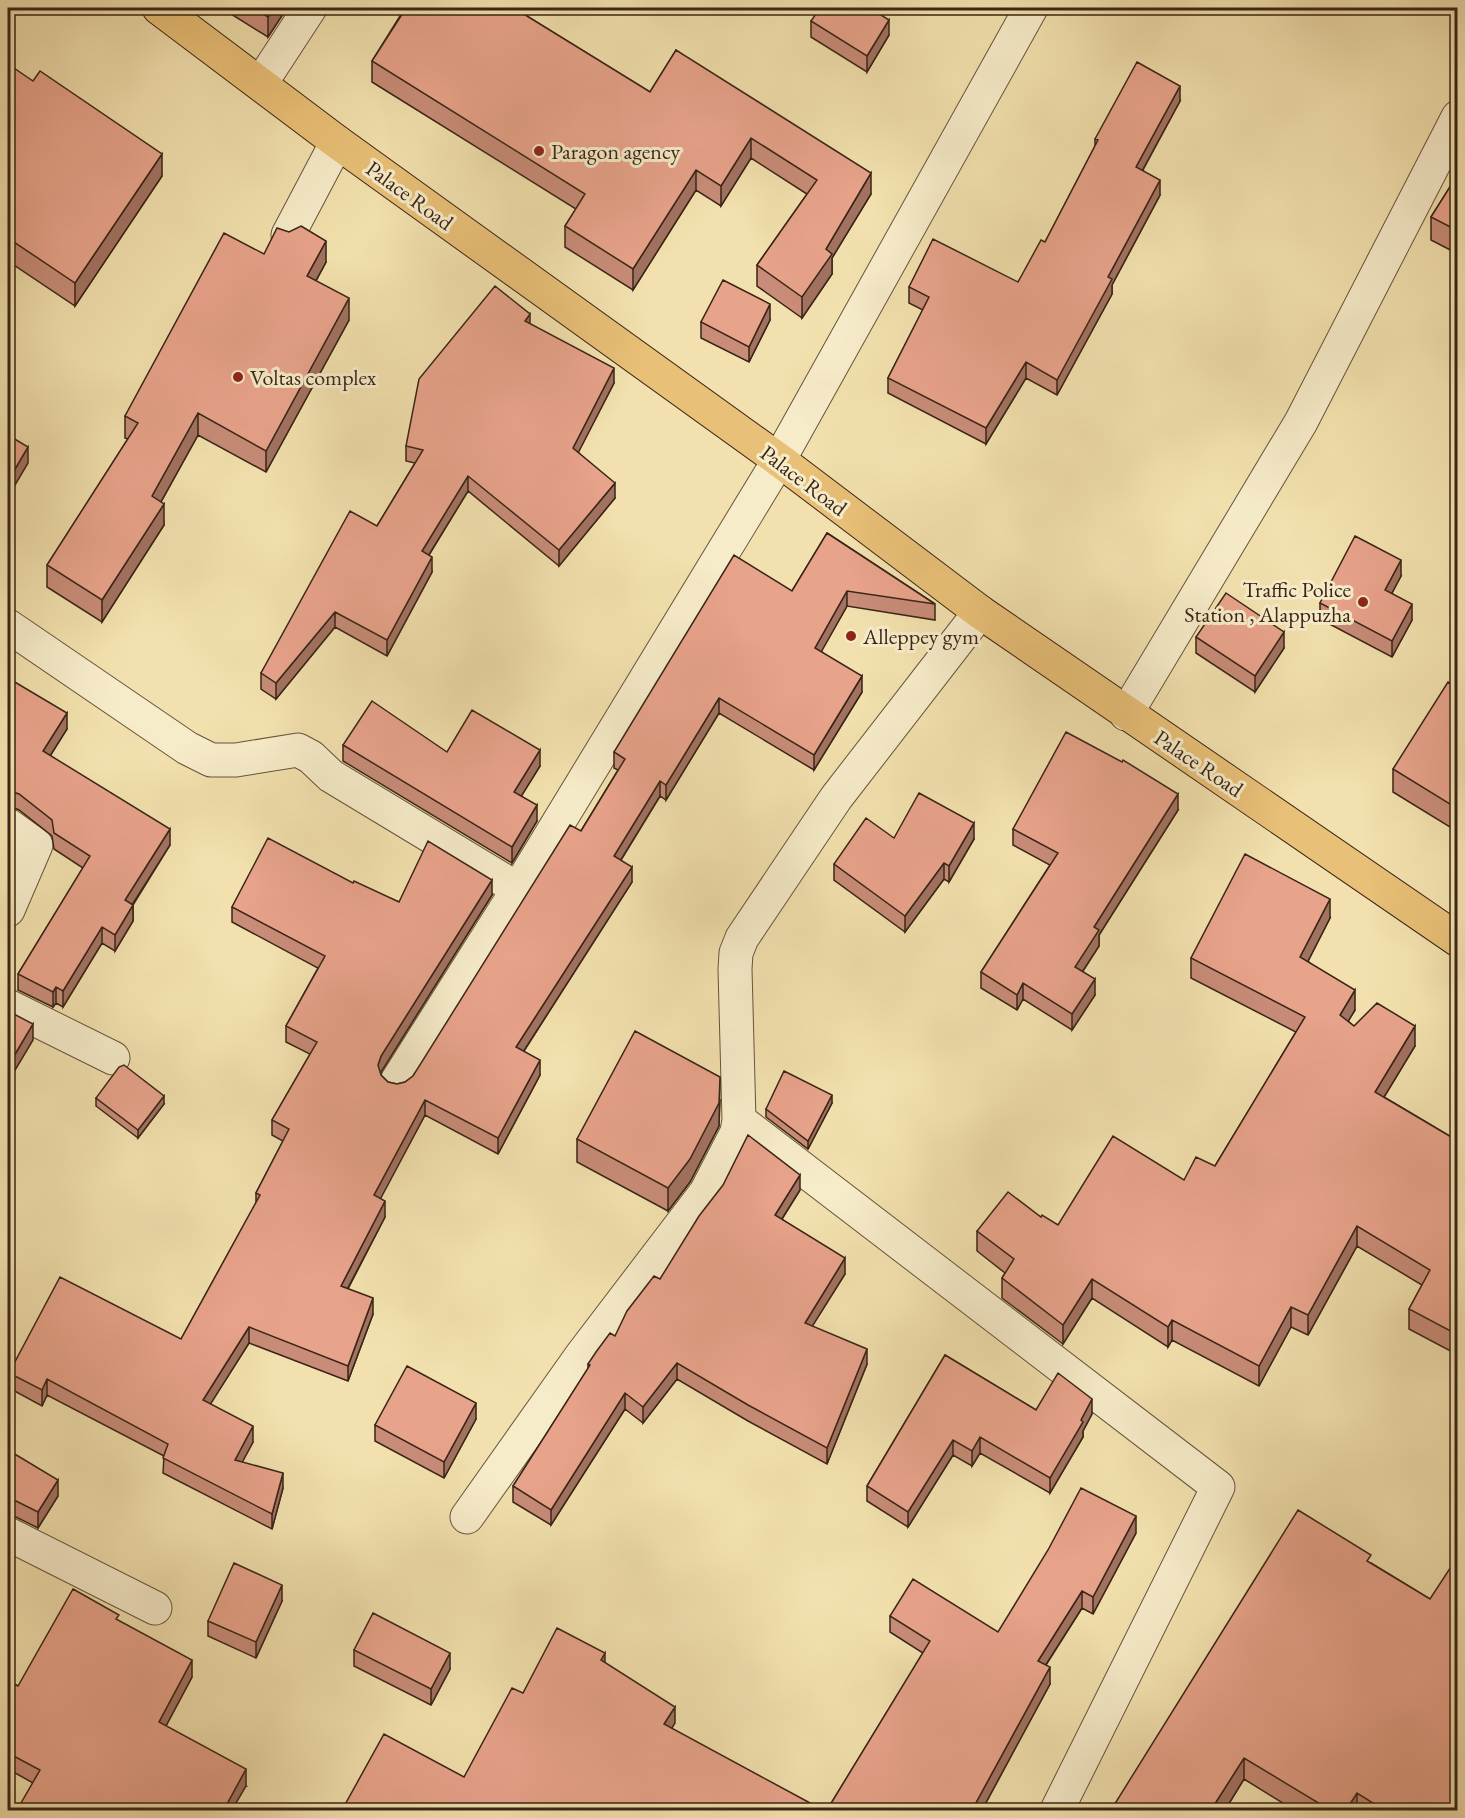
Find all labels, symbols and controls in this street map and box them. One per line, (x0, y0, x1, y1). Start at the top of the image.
place label: Paragon agency (551, 137, 680, 166)
marker: Paragon agency (532, 144, 546, 158)
street label: Palace Road (360, 154, 460, 237)
place label: Voltas complex (250, 363, 377, 392)
marker: Voltas complex (231, 370, 245, 384)
street label: Palace Road (754, 438, 854, 523)
place label: Traffic Police Station , Alappuzha (1184, 575, 1351, 629)
marker: Traffic Police Station , Alappuzha (1356, 595, 1370, 609)
place label: Alleppey gym (862, 622, 979, 651)
marker: Alleppey gym (844, 629, 858, 643)
street label: Palace Road (1149, 723, 1250, 804)

